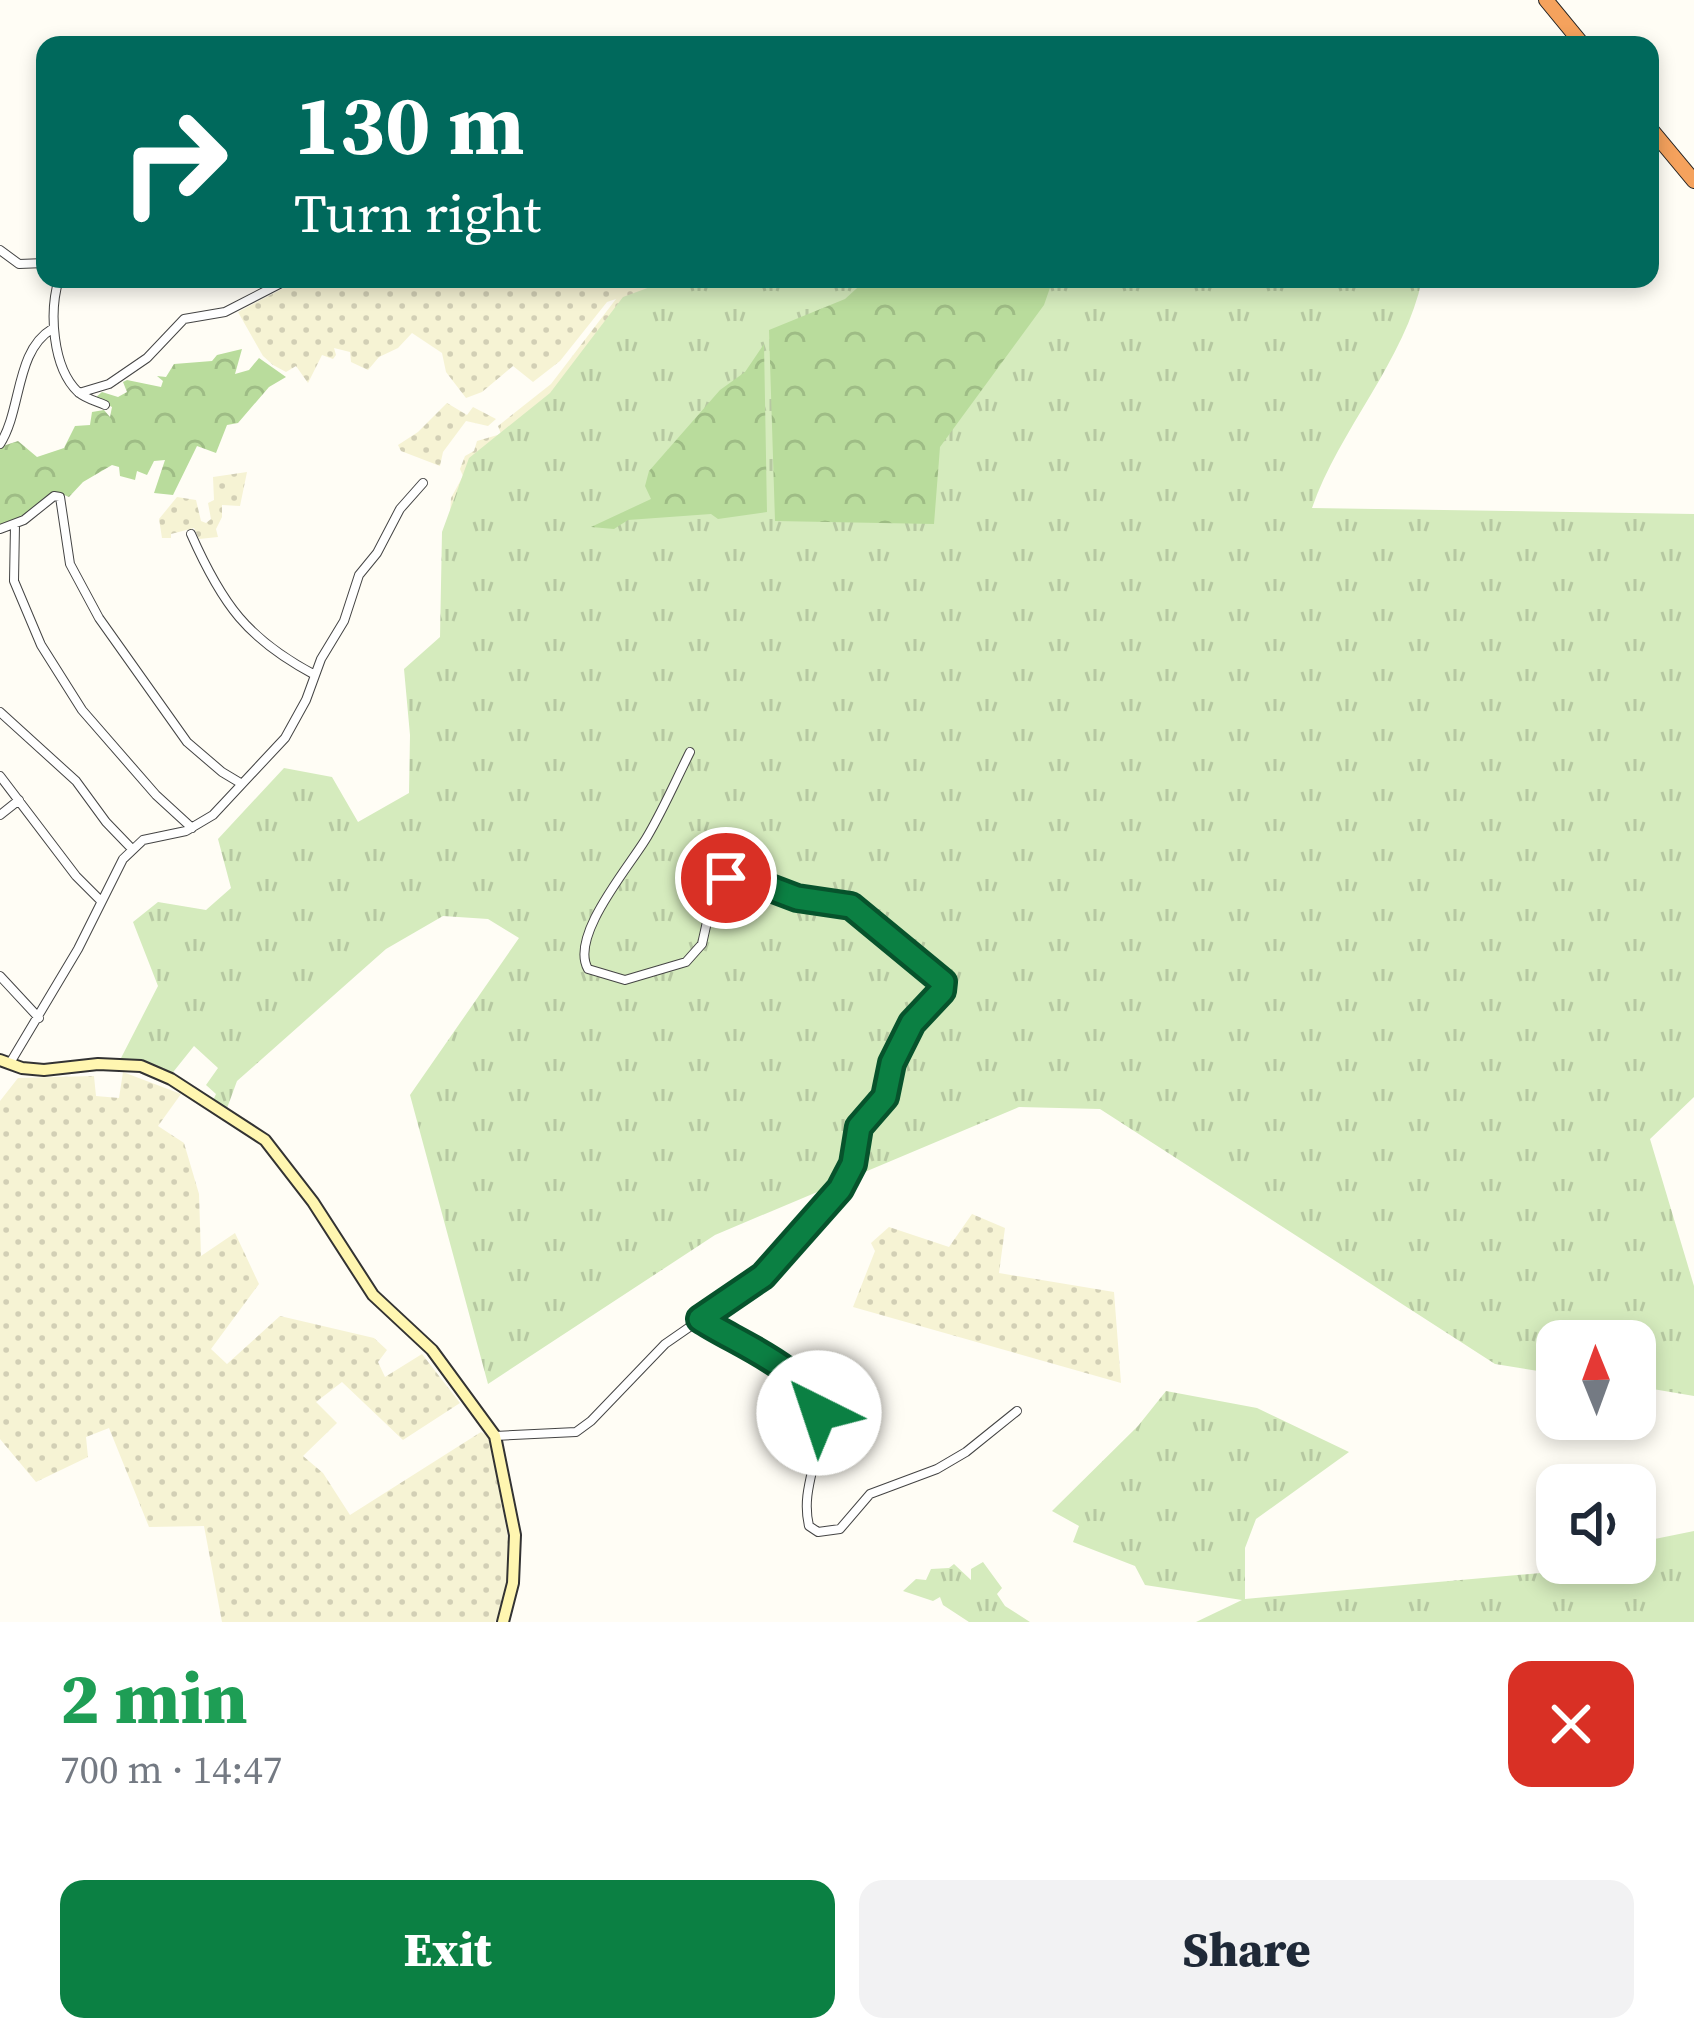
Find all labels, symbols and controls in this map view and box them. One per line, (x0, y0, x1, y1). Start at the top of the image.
text: 130 m (294, 67, 525, 182)
icon: right (96, 84, 252, 240)
text: Turn right (294, 176, 541, 250)
pin (675, 827, 777, 929)
icon: arrive (693, 845, 759, 911)
north arrow (1536, 1320, 1656, 1440)
map controls (1536, 1320, 1656, 1584)
position arrow (756, 1350, 882, 1476)
button: sound (1536, 1464, 1656, 1584)
text: 2 min (60, 1648, 248, 1747)
button: close (1508, 1661, 1634, 1787)
text: 700 m · 14:47 (60, 1743, 282, 1796)
button: Exit (60, 1880, 835, 2018)
button: Share (859, 1880, 1634, 2018)

